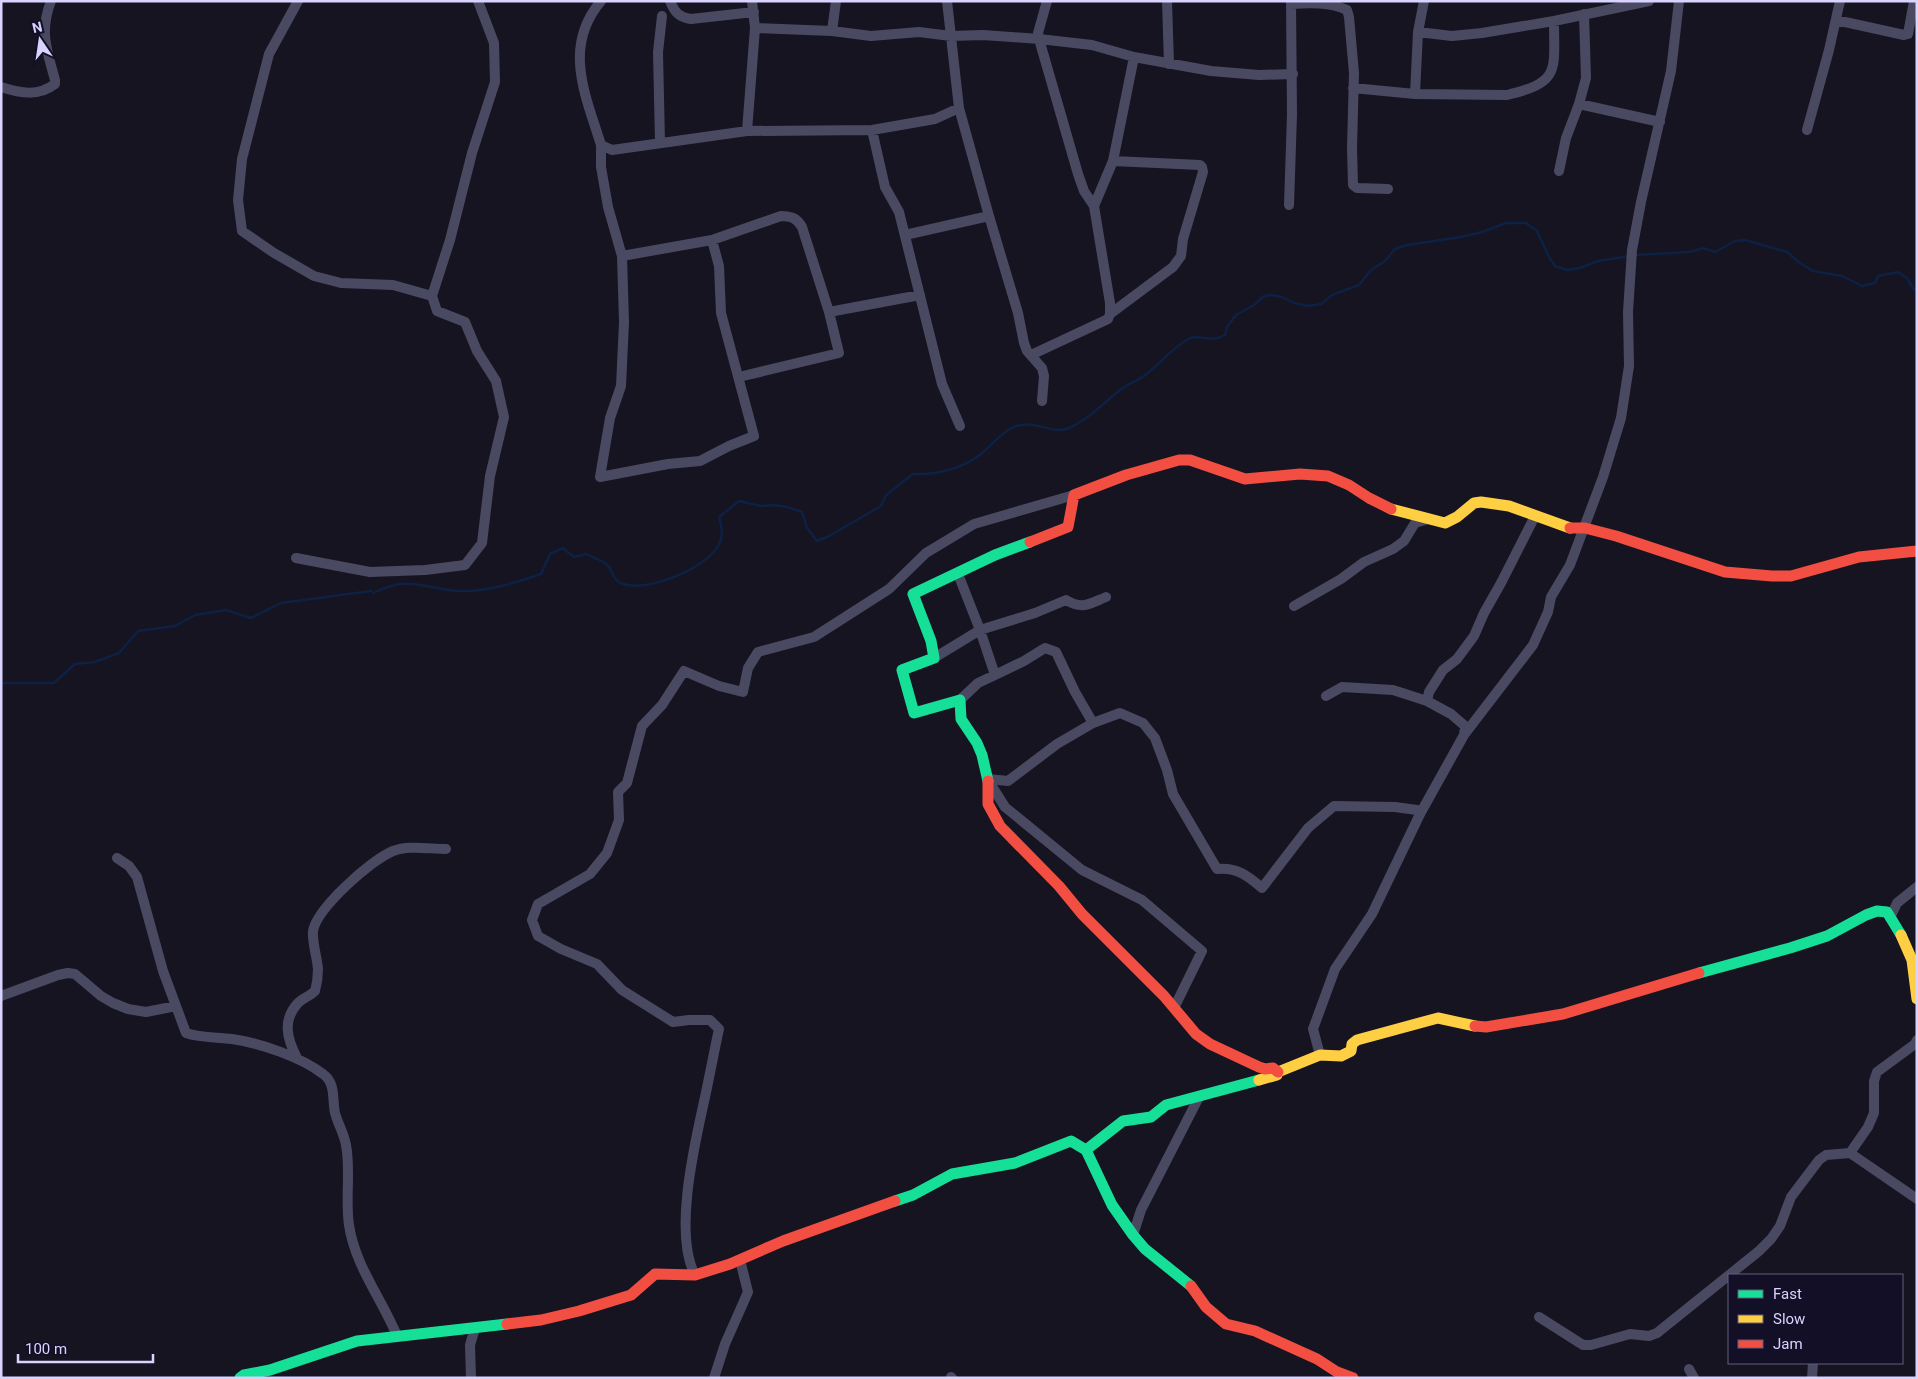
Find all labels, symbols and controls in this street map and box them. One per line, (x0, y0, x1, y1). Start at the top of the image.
north arrow (15, 15, 65, 65)
text: N (30, 18, 44, 36)
legend (1728, 1274, 1903, 1364)
text: Fast (1773, 1285, 1802, 1303)
text: Slow (1773, 1310, 1805, 1328)
scale bar (18, 1332, 152, 1364)
text: Jam (1773, 1335, 1803, 1353)
text: 100 m (25, 1340, 67, 1358)

